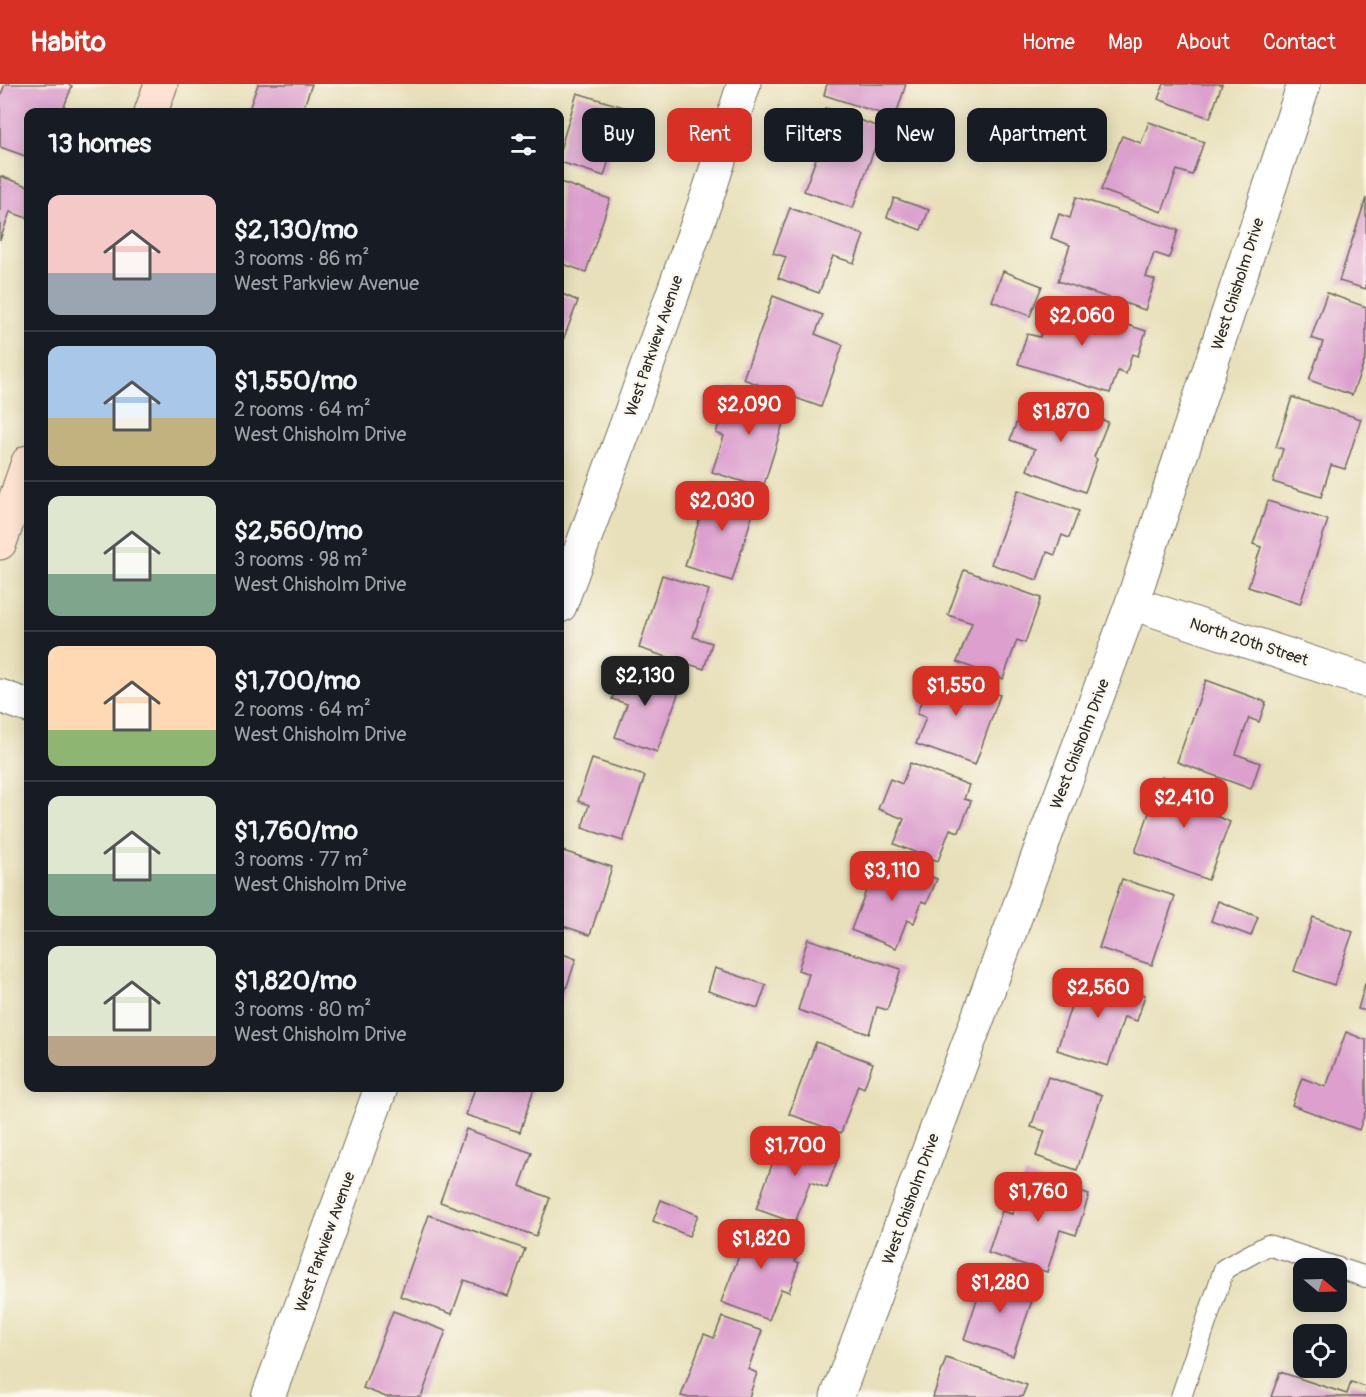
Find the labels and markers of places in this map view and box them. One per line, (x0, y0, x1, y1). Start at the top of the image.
pin: $2,060 (1033, 296, 1131, 347)
pin: $2,090 (700, 385, 798, 436)
pin: $1,870 (1012, 392, 1110, 443)
pin: $2,030 (673, 481, 771, 532)
pin: $2,130 (596, 656, 694, 707)
pin: $1,550 (907, 666, 1005, 717)
pin: $2,410 (1135, 778, 1233, 829)
pin: $3,110 (843, 851, 941, 902)
pin: $2,560 (1049, 968, 1147, 1019)
pin: $1,700 (746, 1126, 844, 1177)
pin: $1,760 (989, 1172, 1087, 1223)
pin: $1,820 (712, 1219, 810, 1270)
pin: $1,280 (951, 1263, 1049, 1314)

